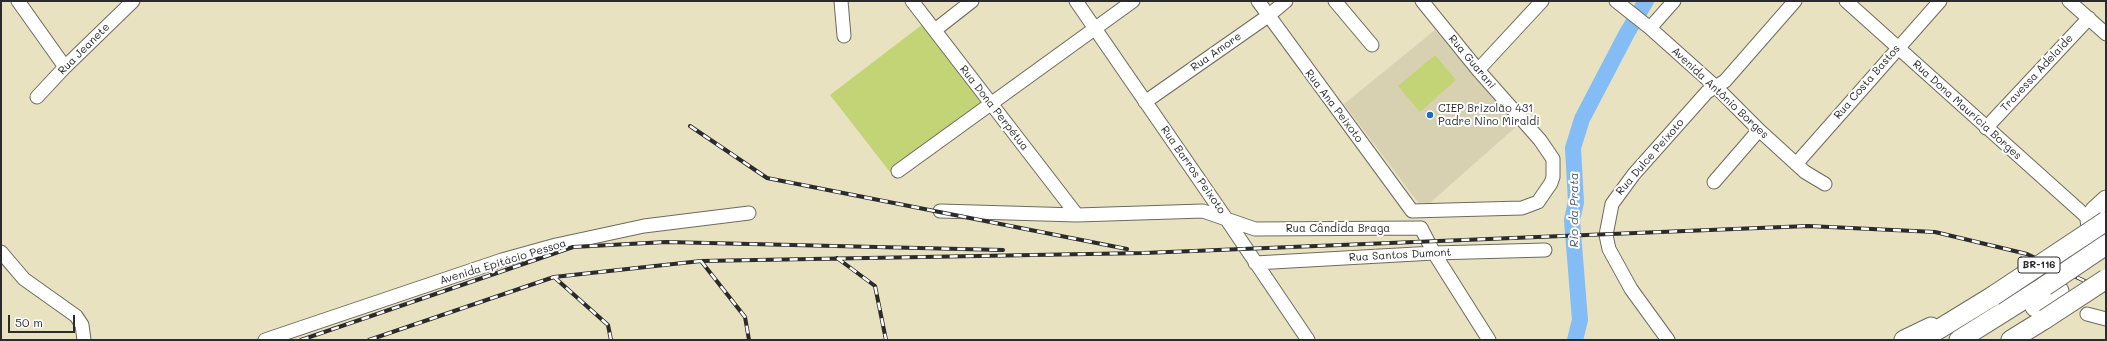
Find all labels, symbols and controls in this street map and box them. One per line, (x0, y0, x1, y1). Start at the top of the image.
street label: Rua Jeanete (55, 20, 113, 78)
street label: Rua Amore (1188, 30, 1244, 74)
street label: Rua Guarani (1446, 32, 1498, 92)
street label: Travessa Adelaide (1998, 32, 2076, 114)
street label: Rua Costa Bastos (1831, 42, 1903, 122)
street label: Avenida Antônio Borges (1669, 45, 1771, 141)
street label: Rua Dona Maurícia Borges (1910, 58, 2024, 162)
street label: Rua Dona Perpétua (957, 63, 1031, 153)
street label: Rua Ana Peixoto (1302, 67, 1366, 145)
place label: CIEP Brizolão 431 Padre Nino Miraldi (1438, 102, 1540, 128)
marker: CIEP Brizolão 431 Padre Nino Miraldi (1425, 110, 1435, 120)
street label: Rua Dulce Peixoto (1613, 116, 1687, 198)
street label: Rua Barros Peixoto (1158, 124, 1228, 216)
water label: Rio da Prata (1567, 173, 1581, 247)
street label: Rua Cândida Braga (1286, 222, 1390, 236)
street label: Avenida Epitácio Pessoa (438, 236, 568, 288)
street label: Rua Santos Dumont (1348, 246, 1452, 264)
road number: BR-116 (2018, 257, 2060, 273)
scale bar (10, 307, 77, 333)
text: 50 m (15, 314, 43, 330)

